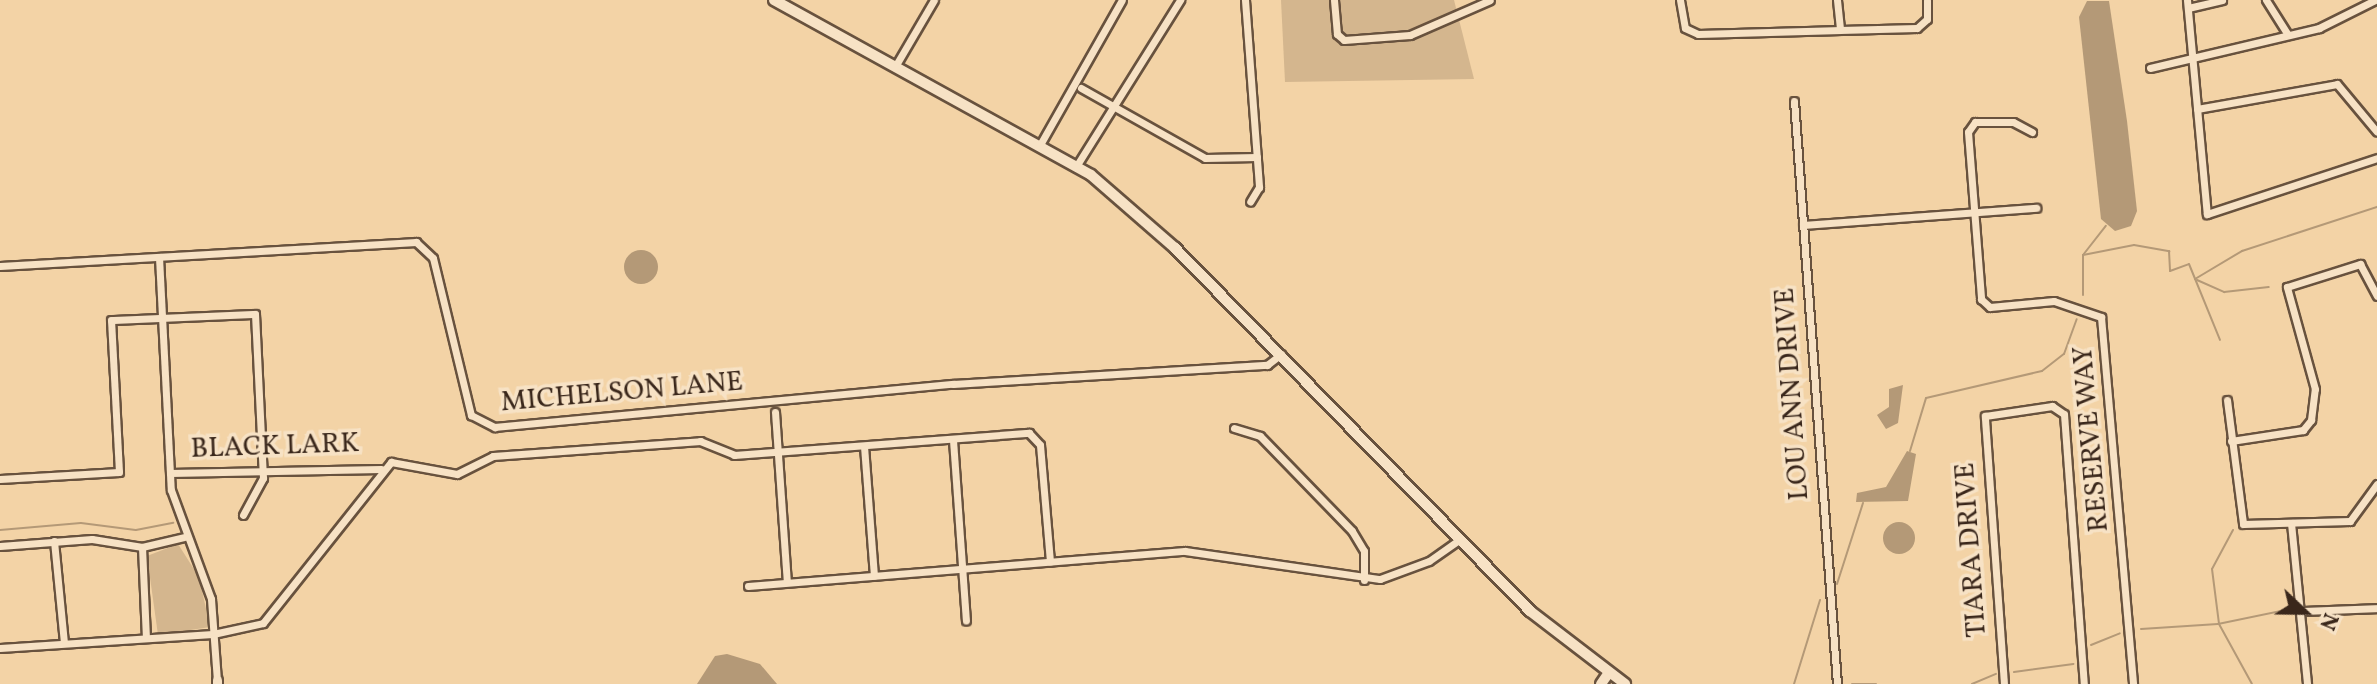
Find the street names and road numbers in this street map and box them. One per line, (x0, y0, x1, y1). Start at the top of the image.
street label: LOU ANN DRIVE (1769, 287, 1817, 501)
street label: RESERVE WAY (2067, 344, 2117, 534)
street label: MICHELSON LANE (499, 366, 745, 420)
street label: BLACK LARK (190, 427, 360, 467)
street label: TIARA DRIVE (1949, 461, 1995, 639)

